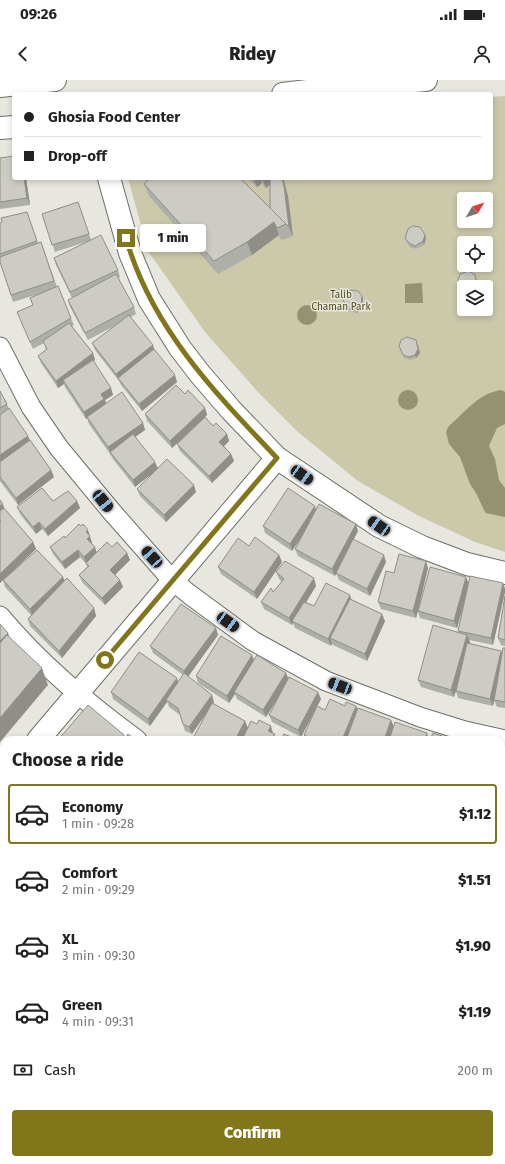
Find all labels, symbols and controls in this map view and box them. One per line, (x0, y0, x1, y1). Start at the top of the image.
text: 09:26 (20, 5, 57, 23)
icon: back (12, 43, 34, 65)
text: Ridey (229, 43, 276, 65)
icon: person (471, 43, 493, 65)
text: Ghosia Food Center (48, 108, 180, 126)
text: Drop-off (48, 147, 107, 165)
north arrow (457, 192, 493, 228)
map controls (457, 192, 493, 316)
callout: 1 min (140, 224, 206, 252)
route end (117, 229, 135, 247)
text: 1 min (157, 230, 189, 245)
button: locate (457, 236, 493, 272)
button: layers (457, 280, 493, 316)
park label: Talib Chaman Park (312, 289, 371, 313)
car (289, 463, 315, 487)
car (91, 488, 115, 514)
car (366, 514, 392, 538)
car (140, 544, 164, 570)
car (215, 610, 241, 634)
route start (96, 651, 114, 669)
car (327, 676, 353, 696)
text: Choose a ride (12, 749, 124, 771)
icon: car (14, 796, 50, 832)
text: Economy (62, 798, 123, 816)
text: $1.12 (459, 805, 491, 823)
text: 1 min · 09:28 (62, 816, 134, 831)
icon: car (14, 862, 50, 898)
text: Comfort (62, 864, 118, 882)
text: $1.51 (458, 871, 491, 889)
text: 2 min · 09:29 (62, 882, 135, 897)
icon: car (14, 928, 50, 964)
text: XL (62, 930, 78, 948)
text: $1.90 (455, 937, 491, 955)
text: 3 min · 09:30 (62, 948, 135, 963)
icon: car (14, 994, 50, 1030)
text: Green (62, 996, 102, 1014)
text: $1.19 (458, 1003, 491, 1021)
text: 4 min · 09:31 (62, 1014, 134, 1029)
icon: cash (12, 1059, 34, 1081)
text: Cash (44, 1061, 76, 1079)
text: 200 m (457, 1063, 493, 1078)
button: Confirm (12, 1110, 493, 1156)

